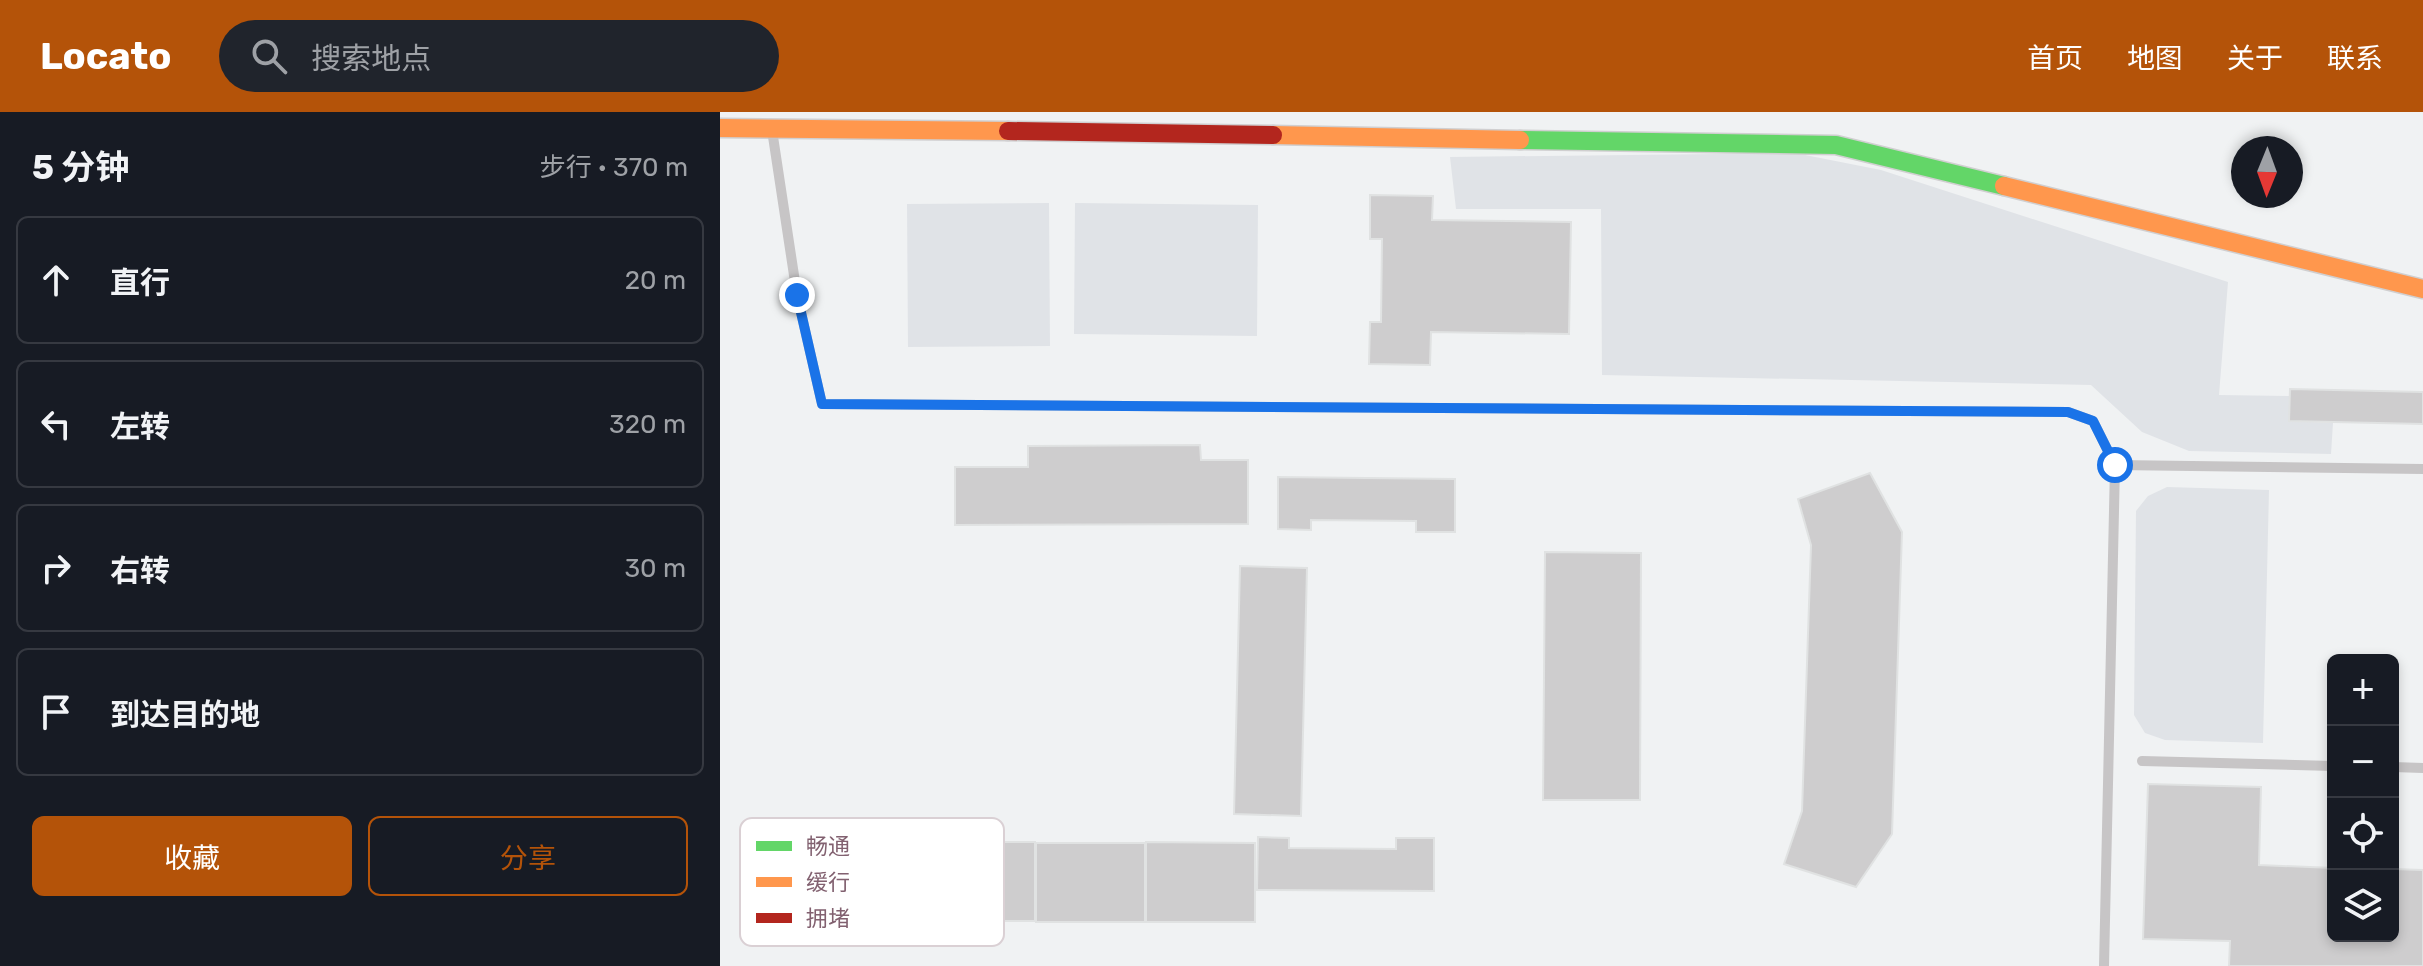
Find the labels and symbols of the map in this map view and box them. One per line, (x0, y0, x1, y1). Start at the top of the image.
north arrow (2231, 136, 2303, 208)
route end (779, 277, 815, 313)
route start (2097, 447, 2133, 483)
legend (740, 818, 1004, 946)
text: 畅通 (806, 833, 850, 860)
text: 缓行 (806, 869, 850, 896)
text: 拥堵 (806, 905, 850, 932)

